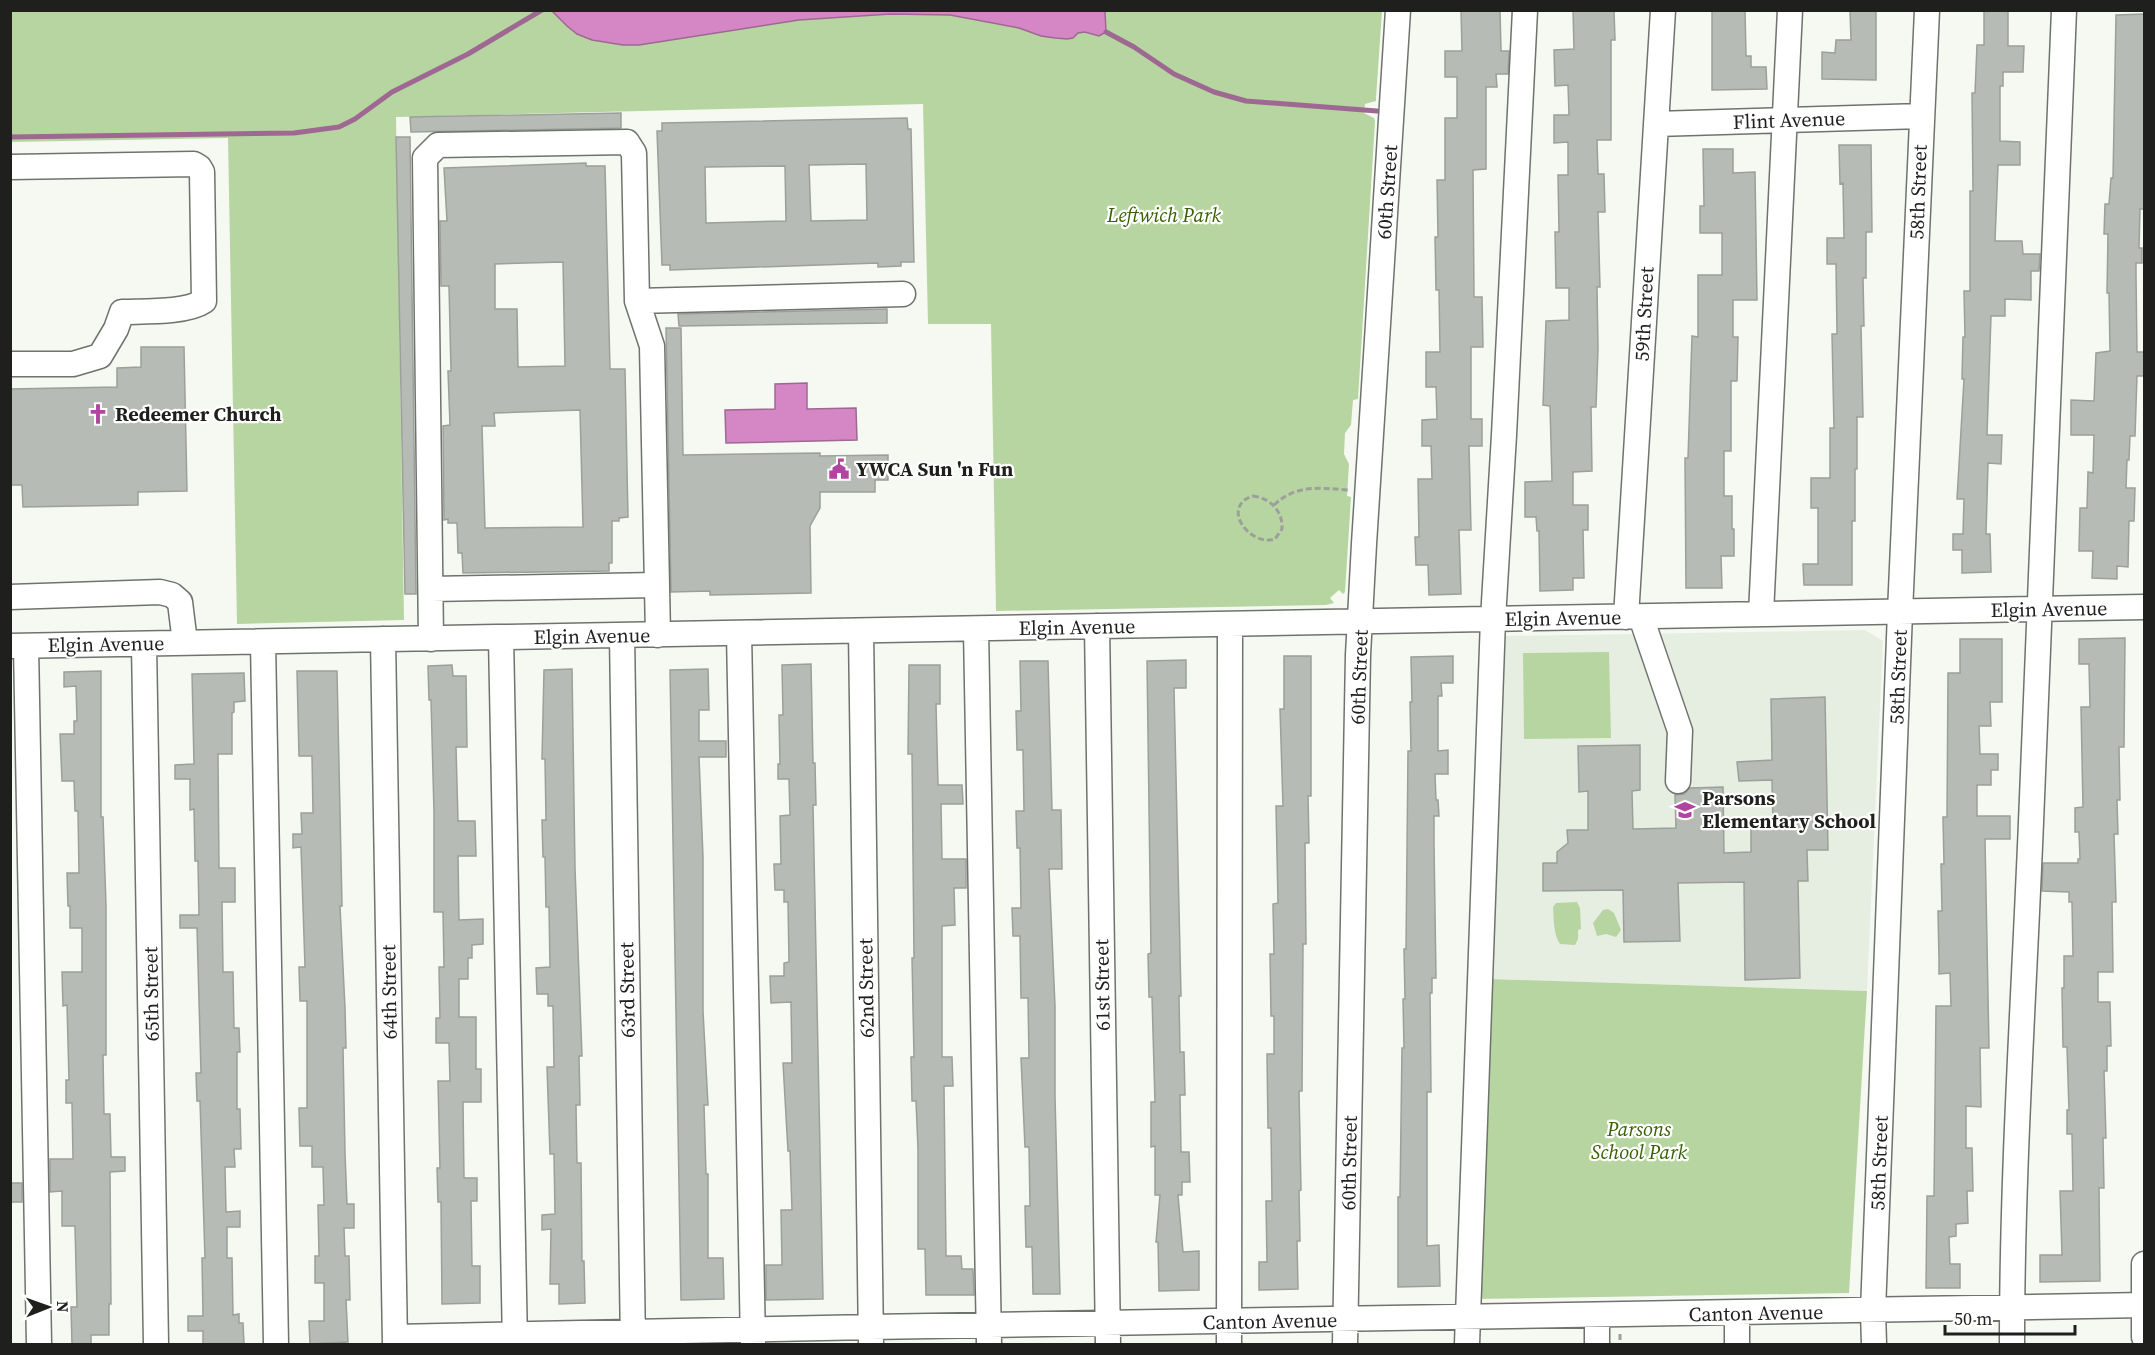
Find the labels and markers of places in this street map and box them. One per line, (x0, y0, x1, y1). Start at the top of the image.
place label: Redeemer Church (115, 400, 282, 428)
church icon: Redeemer Church (86, 402, 110, 426)
place label: YWCA Sun 'n Fun (856, 455, 1013, 483)
public building icon: YWCA Sun 'n Fun (827, 457, 851, 481)
place label: Parsons Elementary School (1702, 784, 1876, 835)
school or university icon: Parsons Elementary School (1673, 798, 1697, 822)

